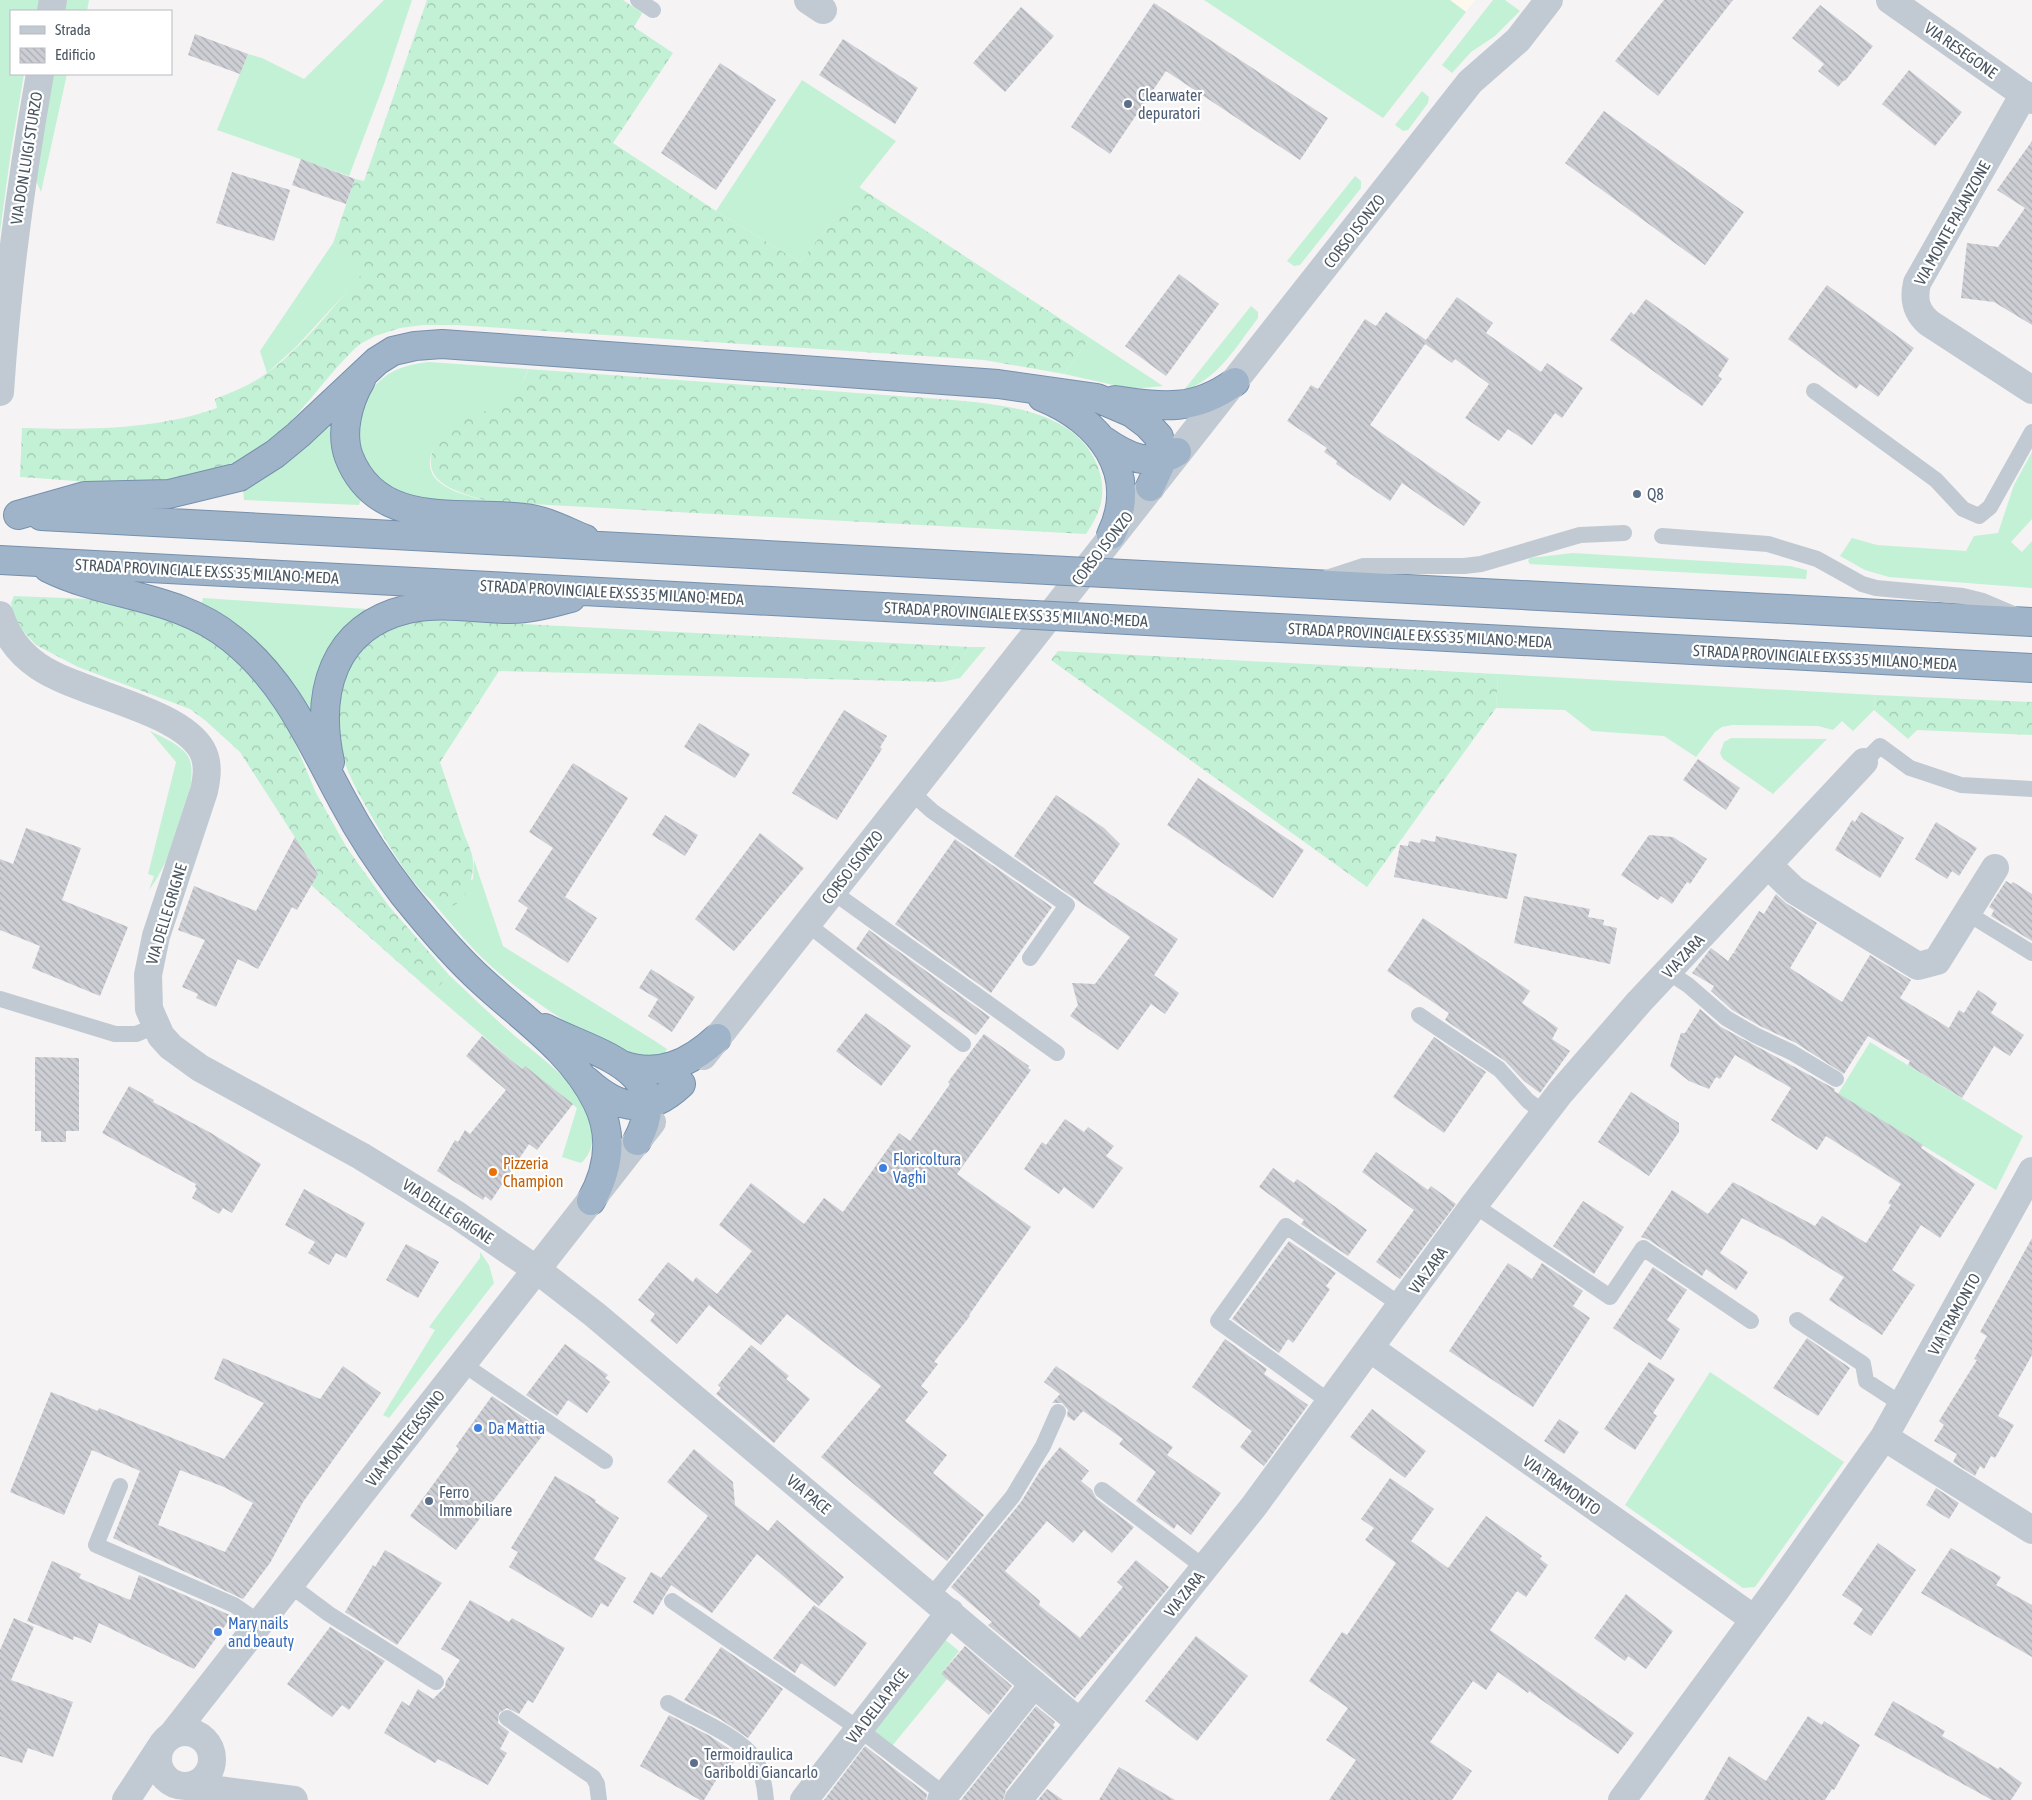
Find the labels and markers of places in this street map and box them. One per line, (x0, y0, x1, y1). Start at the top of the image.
place label: Clearwater depuratori (1138, 86, 1202, 123)
marker: Clearwater depuratori (1122, 98, 1134, 110)
place label: Q8 (1647, 485, 1664, 503)
marker: Q8 (1631, 488, 1643, 500)
place label: Floricoltura Vaghi (893, 1150, 961, 1187)
place label: Pizzeria Champion (503, 1154, 563, 1191)
marker: Floricoltura Vaghi (877, 1162, 889, 1174)
marker: Pizzeria Champion (487, 1166, 499, 1178)
place label: Da Mattia (488, 1419, 545, 1437)
marker: Da Mattia (472, 1422, 484, 1434)
place label: Ferro Immobiliare (439, 1483, 512, 1519)
marker: Ferro Immobiliare (423, 1495, 435, 1507)
place label: Mary nails and beauty (228, 1614, 295, 1651)
marker: Mary nails and beauty (212, 1626, 224, 1638)
place label: Termoidraulica Gariboldi Giancarlo (704, 1745, 818, 1781)
marker: Termoidraulica Gariboldi Giancarlo (688, 1757, 700, 1769)

